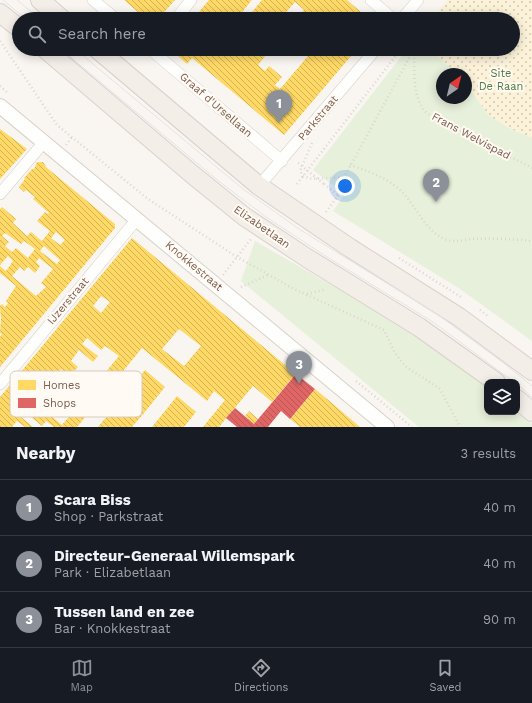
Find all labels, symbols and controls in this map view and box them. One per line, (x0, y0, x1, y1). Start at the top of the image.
search box (12, 12, 520, 56)
icon: search (26, 23, 48, 45)
text: Search here (58, 25, 146, 43)
park label: Site De Raan (479, 67, 523, 93)
north arrow (436, 68, 472, 104)
street label: Graaf d'Ursellaan (177, 70, 255, 140)
pin: 1 (266, 90, 292, 123)
street label: Parkstraat (295, 92, 341, 143)
street label: Frans Welvispad (430, 110, 512, 162)
pin: 2 (423, 169, 449, 202)
your location (335, 176, 355, 196)
street label: Elizabetlaan (231, 203, 293, 251)
street label: Knokkestraat (163, 238, 226, 294)
street label: IJzerstraat (45, 275, 92, 327)
pin: 3 (286, 351, 312, 384)
legend (10, 371, 142, 417)
text: Homes (43, 379, 80, 392)
map controls (484, 379, 520, 415)
button: layers (484, 379, 520, 415)
text: Shops (43, 397, 76, 410)
text: Nearby (16, 443, 75, 463)
text: 3 results (461, 446, 516, 461)
text: Scara Biss (54, 491, 131, 509)
text: 1 (26, 500, 32, 515)
text: 40 m (483, 500, 516, 515)
text: Shop · Parkstraat (54, 509, 163, 524)
text: Directeur-Generaal Willemspark (54, 547, 295, 565)
text: 2 (25, 556, 33, 571)
text: 40 m (483, 556, 516, 571)
text: Park · Elizabetlaan (54, 565, 171, 580)
text: Tussen land en zee (54, 603, 194, 621)
text: 3 (25, 612, 33, 627)
text: 90 m (483, 612, 516, 627)
text: Bar · Knokkestraat (54, 621, 170, 636)
tab: Map (71, 657, 93, 694)
tab: Directions (234, 657, 288, 694)
tab: Saved (429, 657, 461, 694)

